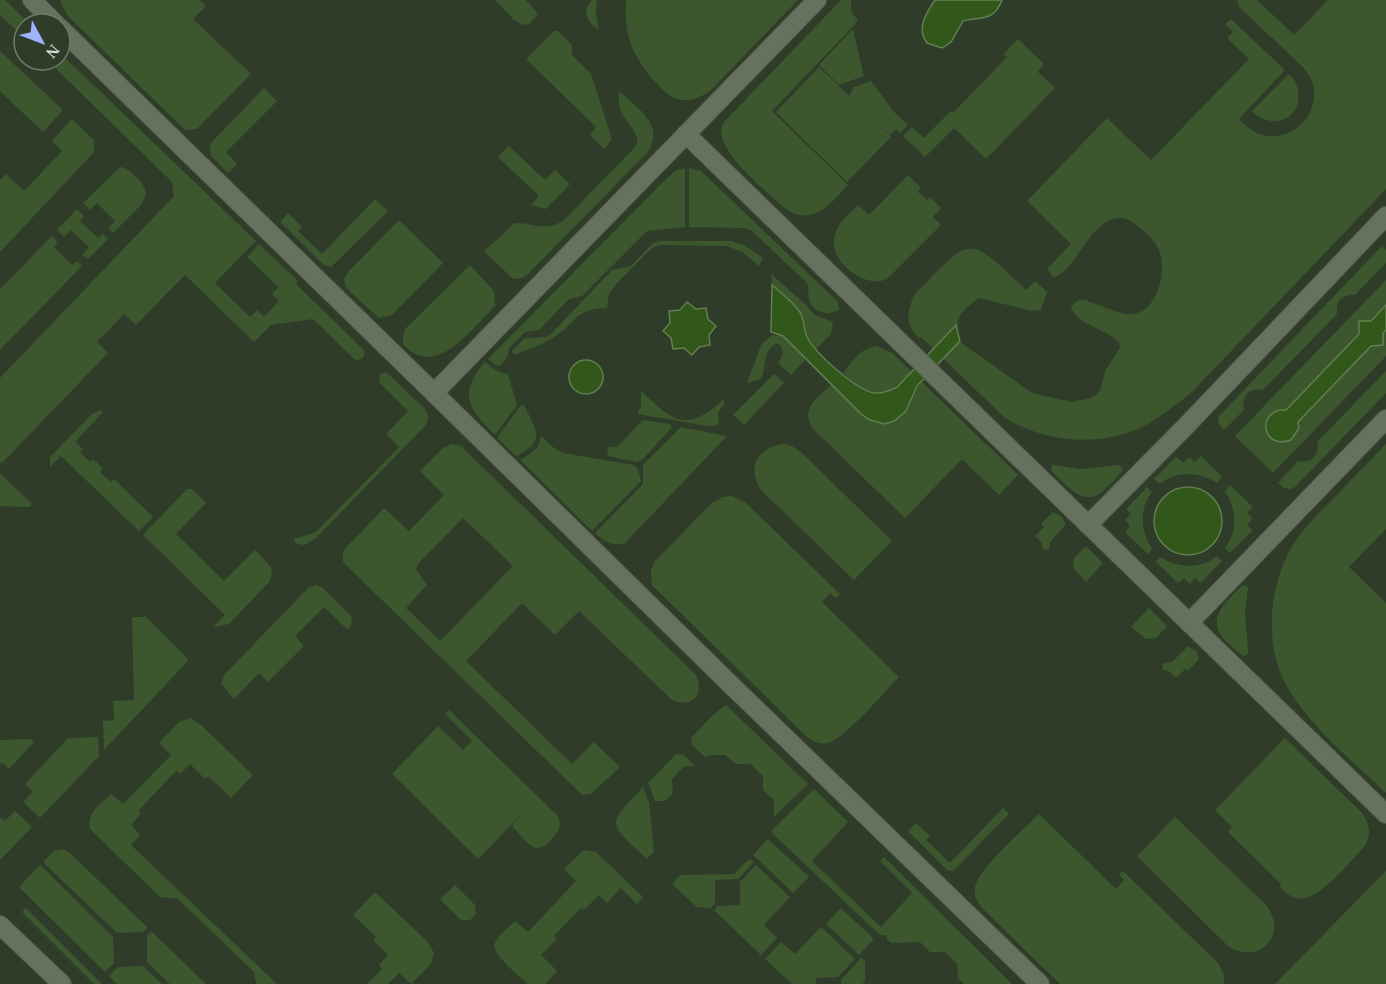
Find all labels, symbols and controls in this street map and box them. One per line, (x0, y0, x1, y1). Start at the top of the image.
north arrow (12, 12, 72, 72)
text: N (42, 42, 63, 62)

